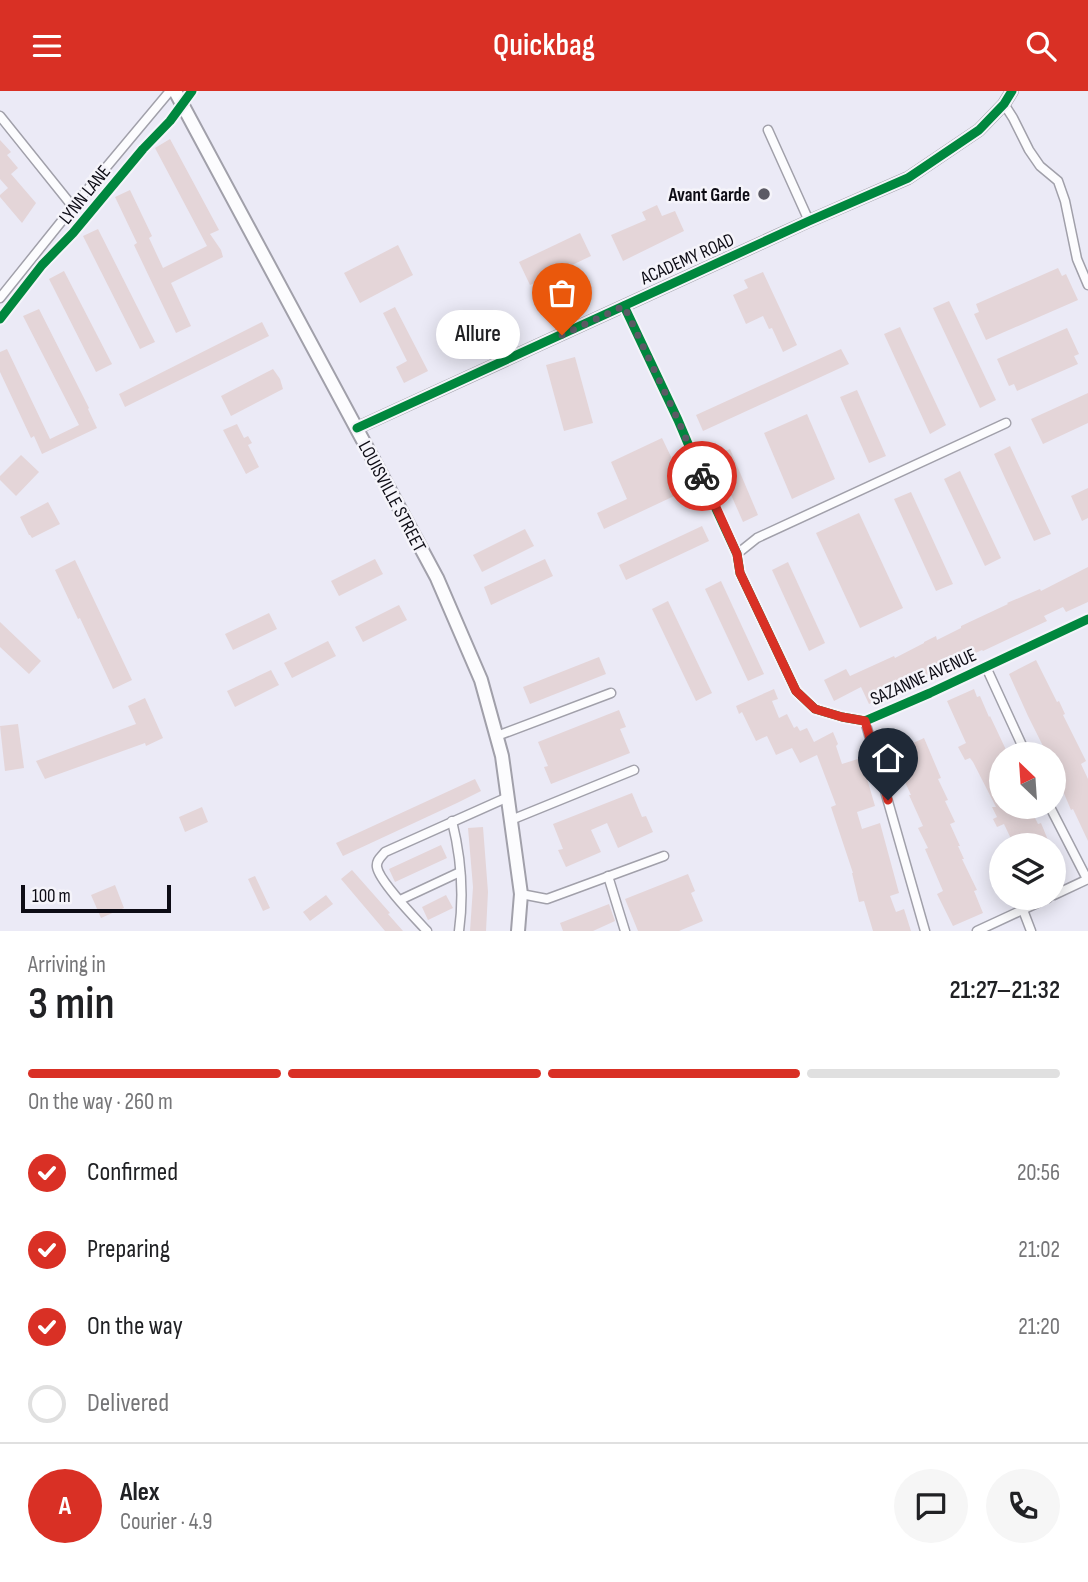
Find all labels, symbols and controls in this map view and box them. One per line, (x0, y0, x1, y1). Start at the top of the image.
text: Quickbag (493, 26, 595, 65)
icon: menu (28, 27, 66, 65)
icon: search (1022, 27, 1060, 65)
street label: LYNN LANE (55, 161, 116, 229)
place label: Avant Garde (667, 184, 750, 207)
marker: Avant Garde (756, 186, 772, 202)
street label: ACADEMY ROAD (636, 228, 738, 291)
pin (532, 263, 592, 335)
icon: bag (543, 274, 581, 312)
callout: Allure (436, 310, 520, 359)
text: Allure (455, 320, 501, 348)
street label: LOUISVILLE STREET (353, 437, 431, 556)
courier (667, 441, 737, 511)
icon: bike (683, 457, 721, 495)
street label: SAZANNE AVENUE (867, 644, 980, 711)
pin (858, 728, 918, 800)
icon: home (869, 739, 907, 777)
north arrow (989, 742, 1066, 819)
map controls (989, 742, 1066, 910)
button: layers (989, 833, 1066, 910)
scale bar (21, 882, 172, 914)
text: 100 m (32, 885, 71, 908)
text: Arriving in (28, 951, 106, 979)
text: 21:27–21:32 (949, 975, 1060, 1006)
text: 3 min (28, 977, 115, 1032)
text: On the way · 260 m (28, 1088, 173, 1116)
icon: check (28, 1154, 66, 1192)
text: Confirmed (87, 1157, 178, 1188)
text: 20:56 (1017, 1159, 1060, 1187)
icon: check (28, 1231, 66, 1269)
text: Preparing (87, 1234, 170, 1265)
text: 21:02 (1018, 1236, 1060, 1264)
icon: check (28, 1308, 66, 1346)
text: On the way (87, 1311, 183, 1342)
text: 21:20 (1018, 1313, 1060, 1341)
text: Delivered (87, 1388, 169, 1419)
button: chat (894, 1469, 968, 1543)
button: phone (986, 1469, 1060, 1543)
text: Alex (120, 1477, 160, 1508)
text: A (59, 1491, 71, 1522)
text: Courier · 4.9 (120, 1508, 212, 1536)

